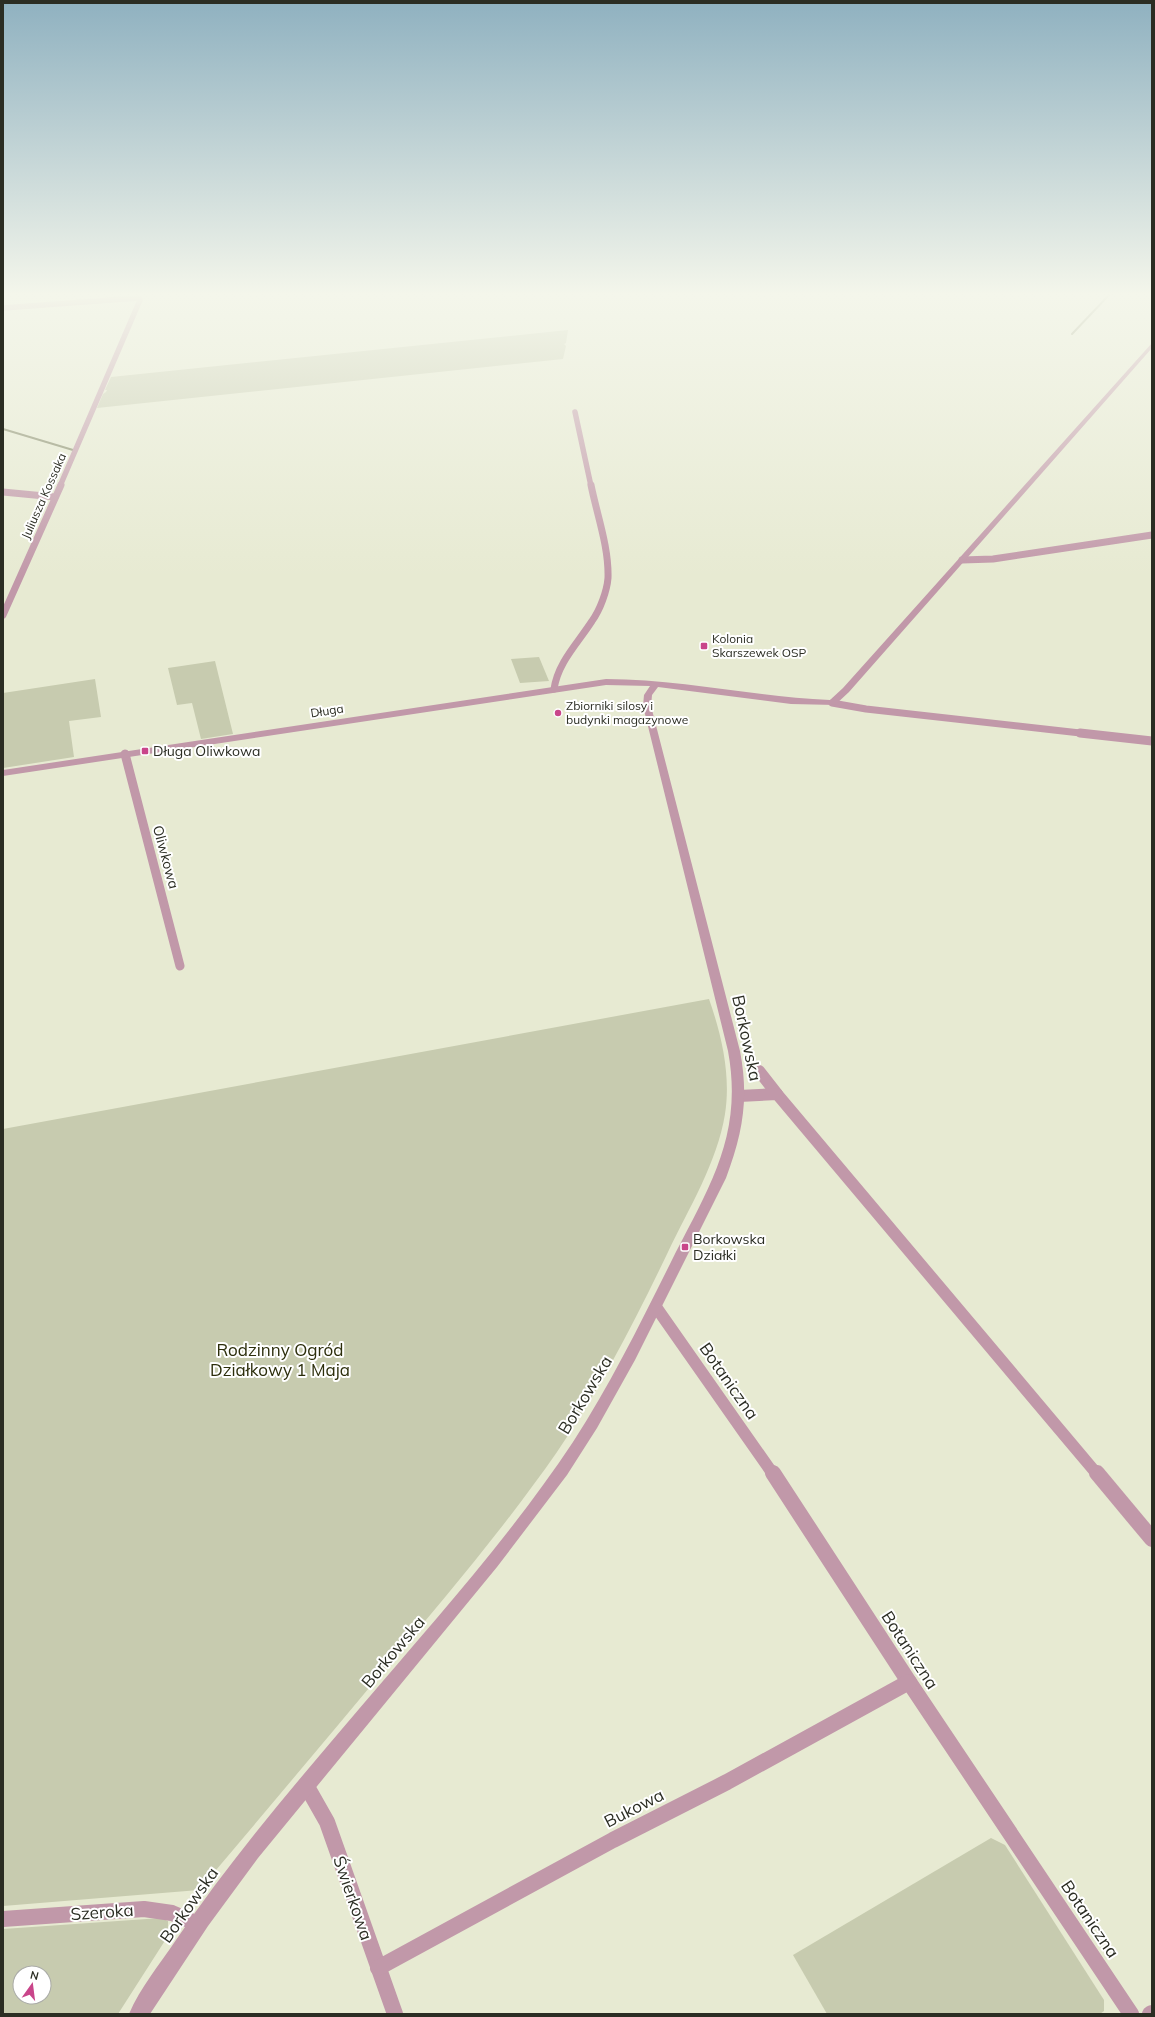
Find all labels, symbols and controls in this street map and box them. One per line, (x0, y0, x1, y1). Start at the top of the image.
street label: Juliusza Kossaka (18, 450, 69, 541)
place label: Kolonia Skarszewek OSP (712, 631, 806, 660)
marker: Kolonia Skarszewek OSP (699, 641, 709, 651)
place label: Zbiorniki silosy i budynki magazynowe (566, 698, 688, 727)
street label: Długa (309, 701, 344, 721)
marker: Zbiorniki silosy i budynki magazynowe (553, 708, 563, 718)
place label: Długa Oliwkowa (153, 742, 260, 760)
marker: Długa Oliwkowa (140, 746, 150, 756)
street label: Oliwkowa (149, 823, 183, 891)
street label: Borkowska (728, 993, 767, 1083)
place label: Borkowska Działki (693, 1230, 765, 1264)
marker: Borkowska Działki (680, 1242, 690, 1252)
street label: Botaniczna (695, 1338, 763, 1423)
park label: Rodzinny Ogród Działkowy 1 Maja (210, 1339, 350, 1381)
street label: Borkowska (553, 1352, 616, 1438)
street label: Botaniczna (877, 1607, 943, 1693)
street label: Borkowska (356, 1611, 429, 1692)
street label: Bukowa (600, 1784, 667, 1832)
street label: Świerkowa (329, 1853, 378, 1943)
street label: Borkowska (155, 1863, 222, 1947)
street label: Botaniczna (1057, 1876, 1124, 1961)
street label: Szeroka (70, 1899, 134, 1924)
north arrow (12, 1965, 52, 2005)
text: N (29, 1967, 40, 1983)

